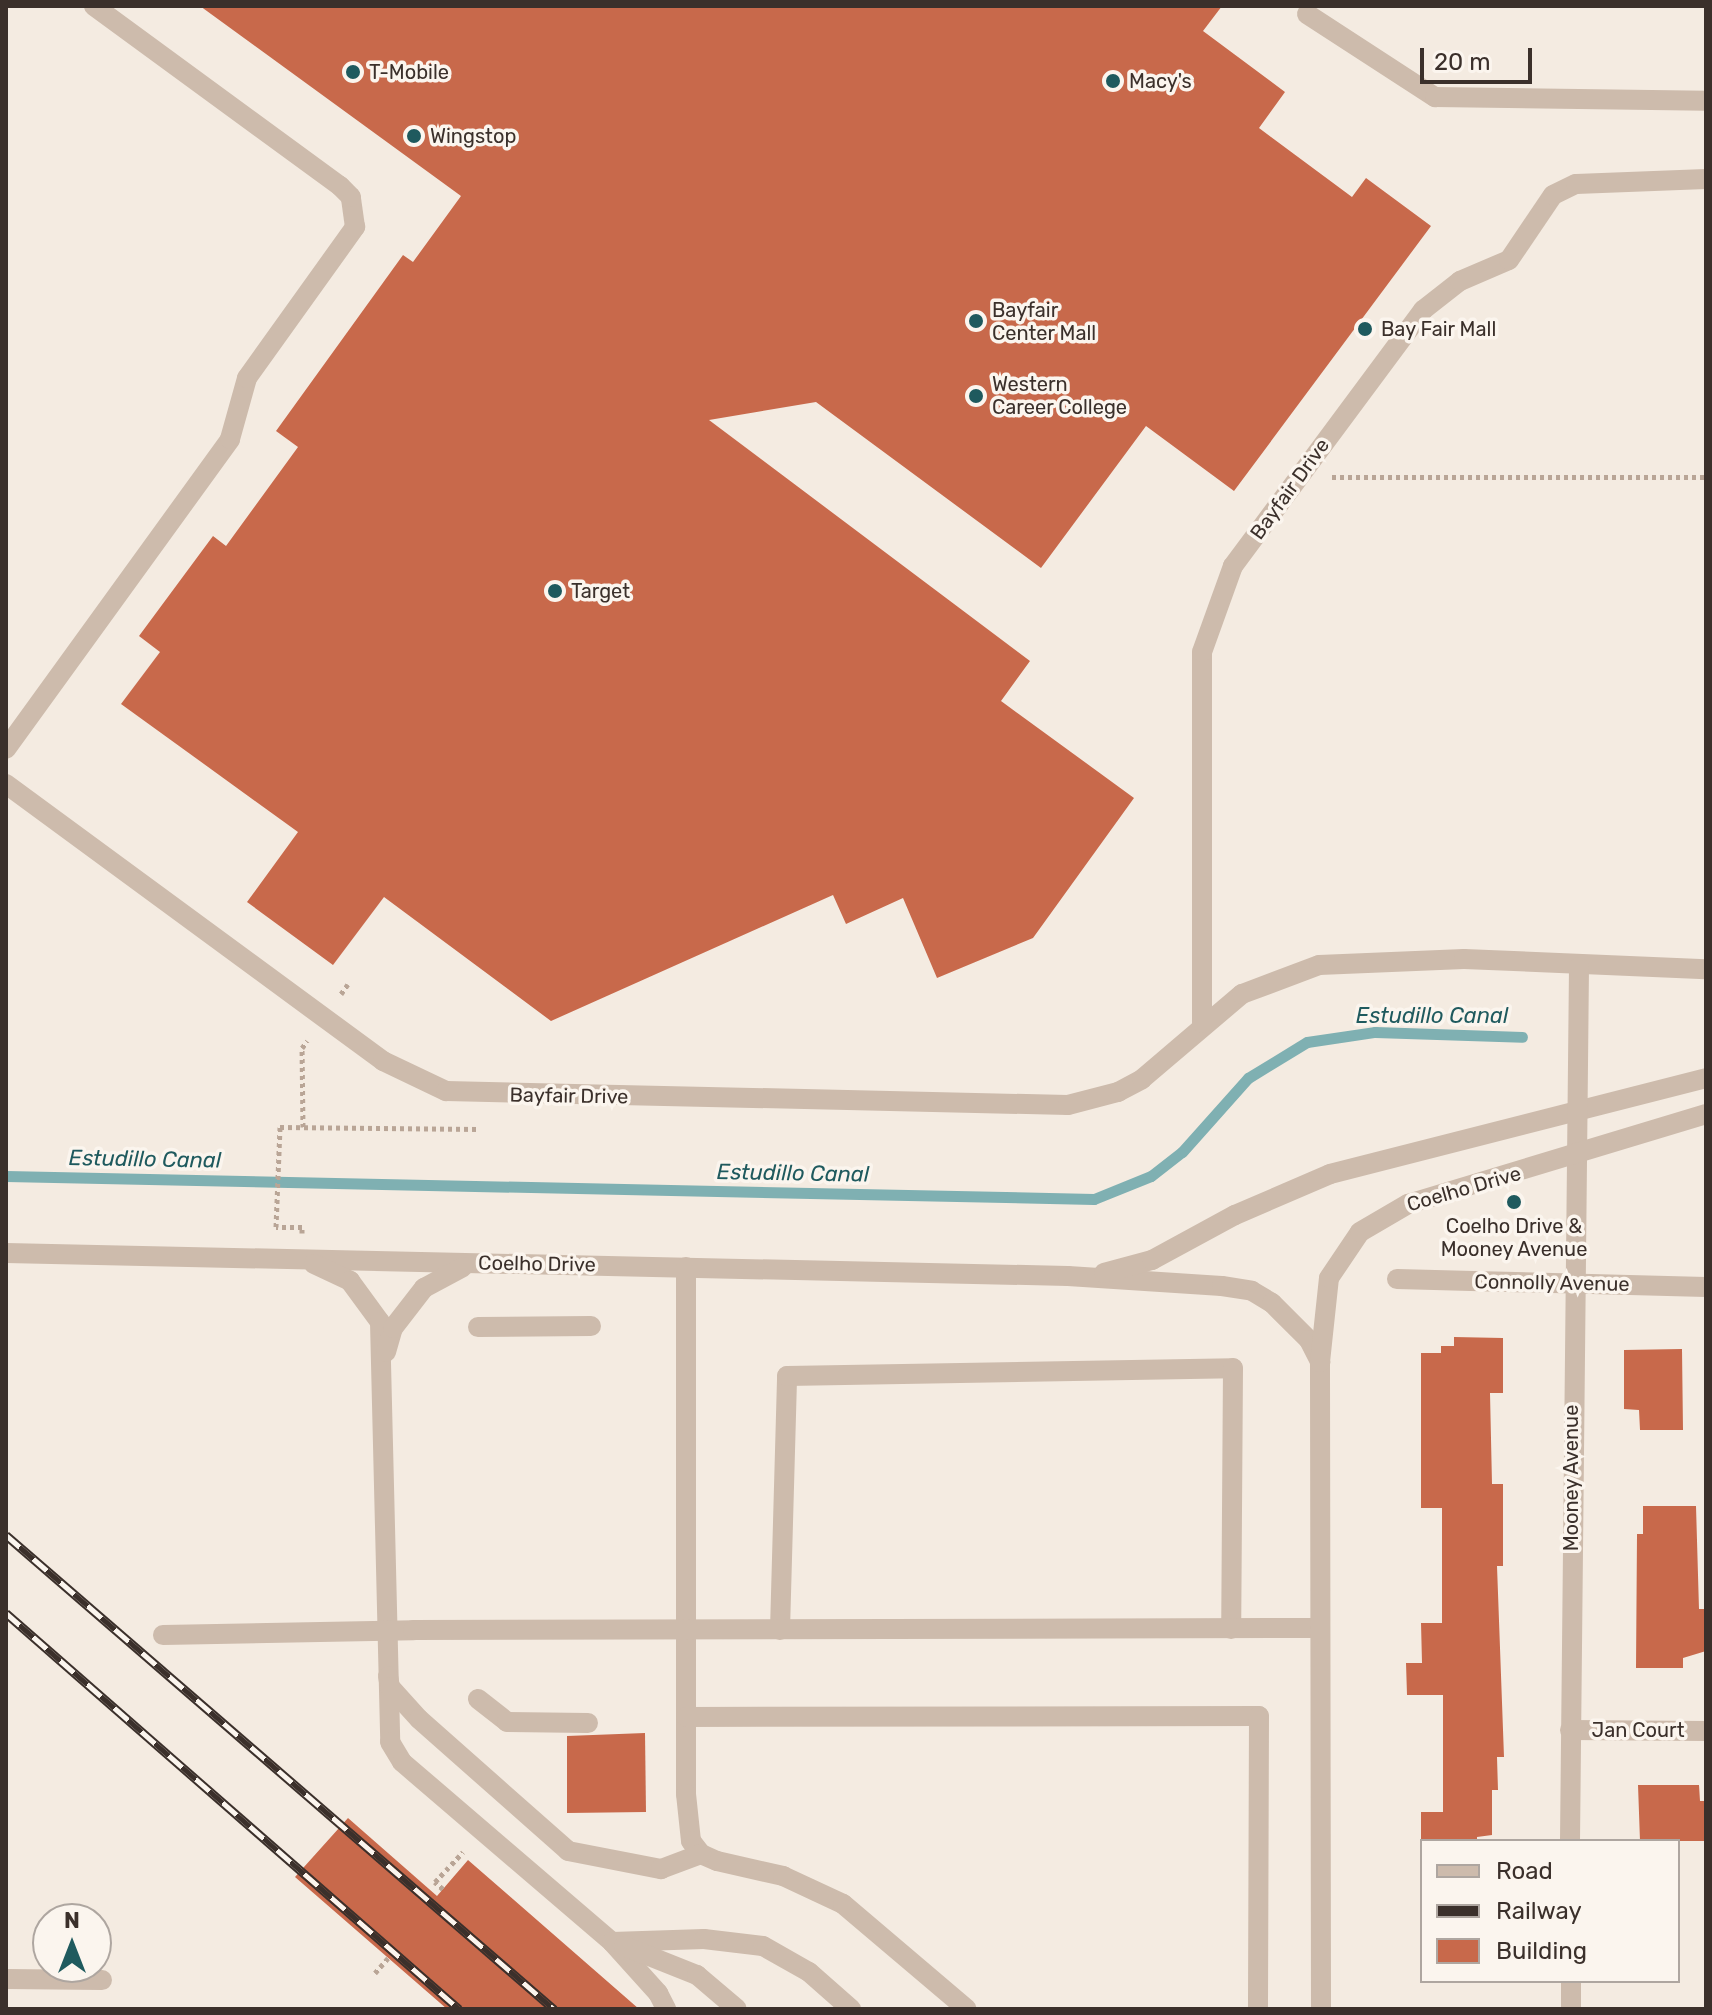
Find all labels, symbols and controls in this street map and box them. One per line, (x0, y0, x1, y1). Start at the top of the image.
scale bar (1424, 32, 1536, 82)
text: 20 m (1434, 48, 1491, 76)
place label: T-Mobile (369, 60, 449, 84)
marker: T-Mobile (344, 63, 362, 81)
place label: Macy's (1129, 69, 1192, 93)
marker: Macy's (1104, 72, 1122, 90)
place label: Wingstop (430, 124, 516, 148)
marker: Wingstop (405, 127, 423, 145)
place label: Bayfair Center Mall (992, 298, 1097, 345)
marker: Bayfair Center Mall (967, 312, 985, 330)
place label: Bay Fair Mall (1381, 317, 1497, 341)
marker: Bay Fair Mall (1356, 320, 1374, 338)
place label: Western Career College (992, 372, 1128, 419)
marker: Western Career College (967, 387, 985, 405)
street label: Bayfair Drive (1245, 434, 1335, 544)
place label: Target (571, 579, 630, 603)
marker: Target (546, 582, 564, 600)
water label: Estudillo Canal (1356, 1003, 1508, 1029)
street label: Bayfair Drive (509, 1083, 629, 1109)
water label: Estudillo Canal (69, 1144, 221, 1174)
water label: Estudillo Canal (717, 1158, 869, 1188)
street label: Coelho Drive (1404, 1161, 1524, 1217)
marker: Coelho Drive & Mooney Avenue (1505, 1193, 1523, 1211)
place label: Coelho Drive & Mooney Avenue (1440, 1214, 1588, 1261)
street label: Coelho Drive (478, 1251, 596, 1277)
street label: Connolly Avenue (1474, 1270, 1630, 1296)
street label: Mooney Avenue (1559, 1404, 1583, 1552)
street label: Jan Court (1592, 1718, 1684, 1742)
legend (1420, 1839, 1680, 1983)
text: Road (1496, 1857, 1553, 1885)
text: Railway (1496, 1897, 1582, 1925)
north arrow (32, 1903, 112, 1983)
text: N (64, 1907, 80, 1934)
text: Building (1496, 1937, 1587, 1965)

